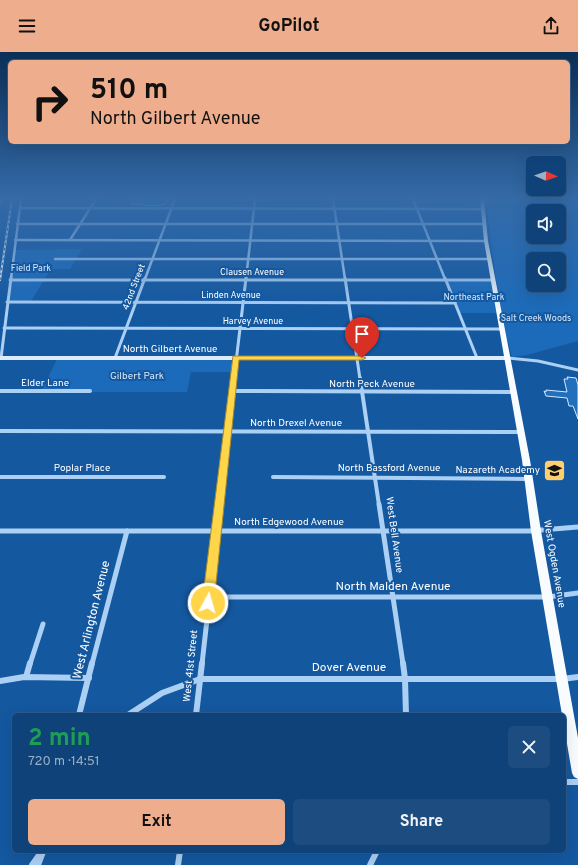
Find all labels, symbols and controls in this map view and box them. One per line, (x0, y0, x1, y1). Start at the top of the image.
icon: menu (16, 15, 38, 37)
text: GoPilot (258, 15, 320, 38)
icon: share (540, 15, 562, 37)
text: 510 m (90, 73, 168, 109)
icon: right (24, 76, 76, 128)
text: North Gilbert Avenue (90, 108, 261, 131)
north arrow (526, 156, 566, 196)
map controls (526, 156, 566, 292)
button: sound (526, 204, 566, 244)
button: search (526, 252, 566, 292)
park label: Field Park (11, 263, 51, 274)
street label: 42nd Street (120, 263, 148, 311)
street label: Clausen Avenue (220, 267, 284, 278)
street label: Linden Avenue (201, 290, 261, 301)
park label: Northeast Park (443, 292, 505, 303)
park label: Salt Creek Woods (501, 313, 571, 324)
street label: Harvey Avenue (223, 316, 283, 327)
pin (345, 317, 379, 358)
icon: arrive (351, 323, 373, 345)
street label: North Gilbert Avenue (123, 343, 217, 356)
park label: Gilbert Park (110, 370, 164, 383)
street label: Elder Lane (21, 377, 69, 390)
street label: North Peck Avenue (329, 378, 415, 391)
street label: North Drexel Avenue (250, 417, 342, 430)
school or university icon: Nazareth Academy (542, 457, 568, 483)
street label: Poplar Place (54, 462, 110, 475)
street label: North Bassford Avenue (338, 462, 440, 475)
place label: Nazareth Academy (456, 464, 540, 477)
street label: West Bell Avenue (382, 496, 406, 574)
street label: North Edgewood Avenue (234, 516, 344, 529)
street label: West Ogden Avenue (540, 519, 568, 609)
street label: West Arlington Avenue (70, 559, 114, 681)
street label: North Malden Avenue (335, 579, 451, 595)
position arrow (187, 582, 229, 624)
street label: West 41st Street (181, 629, 201, 703)
street label: Dover Avenue (312, 660, 386, 676)
text: 2 min (28, 724, 91, 754)
button: close (508, 726, 550, 768)
text: 720 m · 14:51 (28, 754, 100, 770)
button: Exit (28, 799, 285, 845)
button: Share (293, 799, 550, 845)

